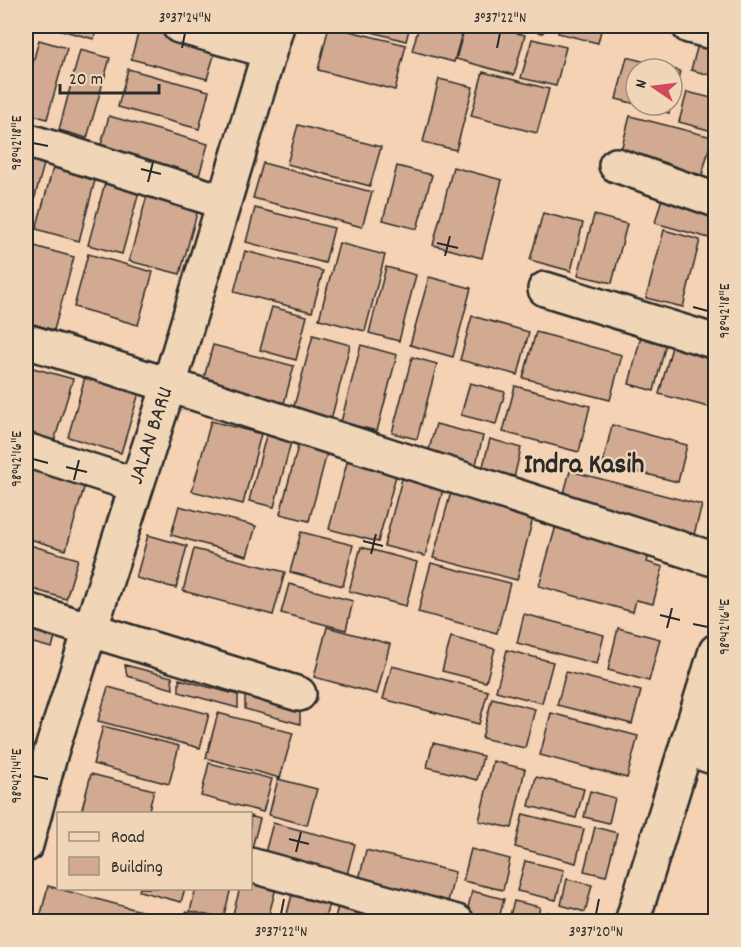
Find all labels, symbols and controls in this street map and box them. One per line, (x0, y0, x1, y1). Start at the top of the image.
text: 3°37'24"N (159, 8, 211, 30)
text: 3°37'22"N (474, 8, 526, 30)
scale bar (60, 57, 159, 95)
north arrow (624, 57, 684, 117)
text: 20 m (69, 68, 103, 93)
text: N (630, 77, 654, 91)
text: 98°42'18"E (7, 115, 29, 170)
text: 98°42'18"E (715, 283, 737, 338)
street label: JALAN BARU (122, 383, 182, 489)
text: 98°42'16"E (7, 431, 29, 487)
district label: Indra Kasih (524, 447, 644, 487)
text: 98°42'16"E (715, 599, 737, 655)
text: 98°42'14"E (7, 748, 29, 804)
legend (57, 812, 252, 890)
text: Road (111, 826, 145, 851)
text: Building (111, 856, 163, 881)
text: 3°37'22"N (255, 922, 307, 944)
text: 3°37'20"N (569, 922, 623, 944)

